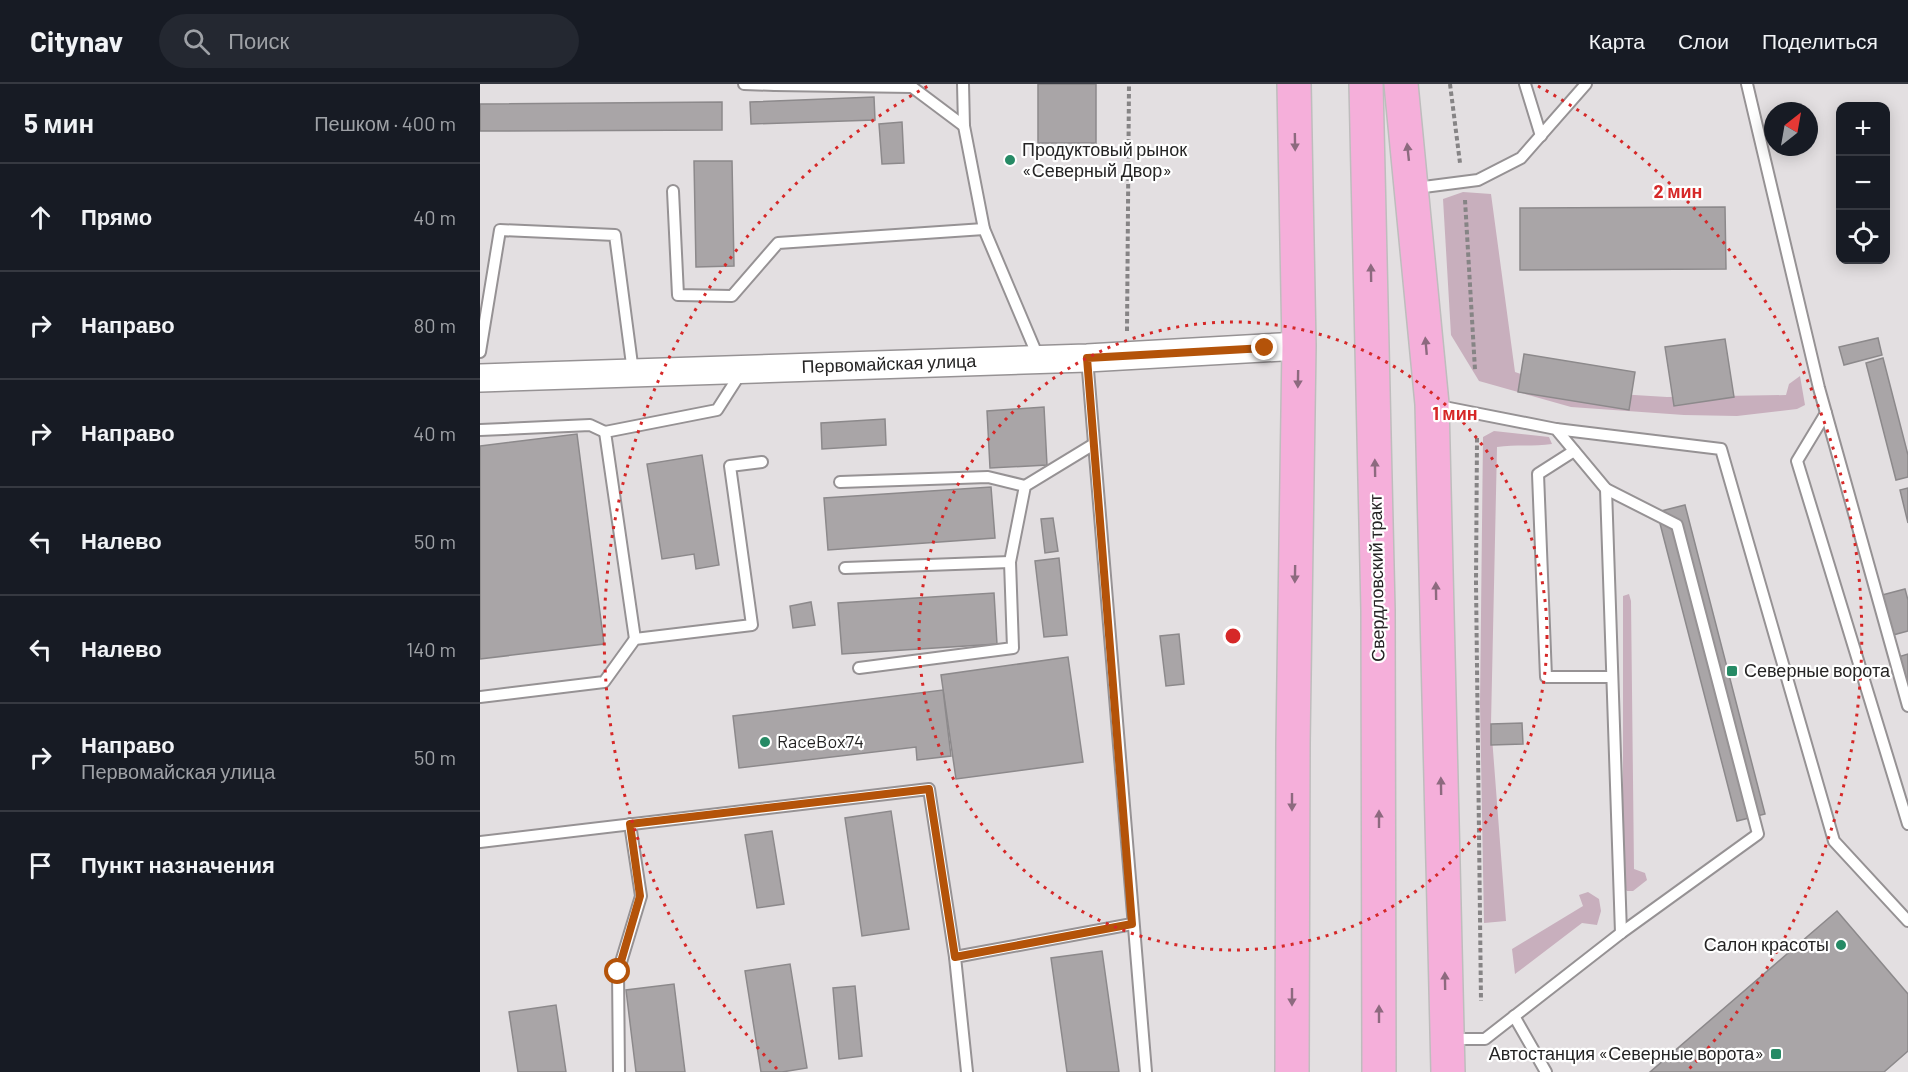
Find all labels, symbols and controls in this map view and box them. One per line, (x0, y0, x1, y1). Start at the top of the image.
search box (159, 14, 579, 68)
text: Citynav (30, 24, 123, 58)
icon: search (180, 25, 213, 58)
text: Поиск (228, 27, 289, 53)
text: Карта (1589, 28, 1645, 53)
text: Слои (1678, 28, 1729, 53)
text: Поделиться (1762, 28, 1878, 53)
north arrow (1764, 102, 1818, 156)
map controls (1836, 102, 1890, 264)
button: + (1836, 102, 1890, 156)
text: 5 мин (24, 107, 94, 138)
text: Пешком · 400 m (314, 111, 456, 135)
one-way arrow (1290, 133, 1300, 152)
place label: Продуктовый рынок «Северный Двор» (1022, 138, 1187, 181)
one-way arrow (1403, 142, 1413, 161)
marker: Продуктовый рынок «Северный Двор» (1003, 153, 1017, 167)
button: − (1836, 156, 1890, 210)
text: 2 мин (1654, 180, 1702, 202)
icon: ahead (24, 201, 57, 234)
text: Прямо (81, 203, 152, 229)
text: 40 m (413, 205, 456, 229)
button: locate (1836, 210, 1890, 264)
one-way arrow (1366, 263, 1375, 282)
icon: right (24, 309, 57, 342)
text: Направо (81, 311, 175, 337)
text: 80 m (414, 313, 456, 337)
route end (1251, 334, 1277, 360)
one-way arrow (1421, 337, 1431, 356)
street label: Первомайская улица (801, 349, 978, 377)
one-way arrow (1293, 370, 1303, 389)
text: 1 мин (1432, 402, 1478, 424)
icon: right (24, 417, 57, 450)
text: Направо (81, 419, 175, 445)
text: 40 m (413, 421, 456, 445)
one-way arrow (1370, 458, 1380, 477)
street label: Свердловский тракт (1364, 494, 1388, 662)
icon: left (24, 525, 57, 558)
text: Налево (81, 527, 162, 553)
text: 50 m (414, 529, 456, 553)
one-way arrow (1290, 565, 1300, 584)
one-way arrow (1431, 581, 1441, 600)
centre of rings (1223, 626, 1243, 646)
icon: left (24, 633, 57, 666)
text: Налево (81, 635, 162, 661)
text: 140 m (406, 637, 456, 661)
place label: Северные ворота (1744, 659, 1891, 681)
marker: Северные ворота (1725, 664, 1739, 678)
place label: RaceBox74 (777, 730, 864, 752)
text: Направо (81, 731, 175, 757)
marker: RaceBox74 (758, 735, 772, 749)
icon: right (24, 741, 57, 774)
text: 50 m (414, 745, 456, 769)
text: Первомайская улица (81, 759, 275, 783)
one-way arrow (1436, 776, 1445, 795)
one-way arrow (1287, 792, 1297, 811)
one-way arrow (1374, 809, 1384, 828)
icon: arrive (24, 849, 57, 882)
text: Пункт назначения (81, 851, 275, 877)
place label: Салон красоты (1704, 933, 1829, 955)
marker: Салон красоты (1834, 938, 1848, 952)
route start (604, 958, 630, 984)
one-way arrow (1441, 971, 1450, 990)
one-way arrow (1287, 987, 1297, 1006)
one-way arrow (1374, 1004, 1384, 1023)
place label: Автостанция «Северные ворота» (1489, 1042, 1764, 1064)
marker: Автостанция «Северные ворота» (1769, 1047, 1783, 1061)

